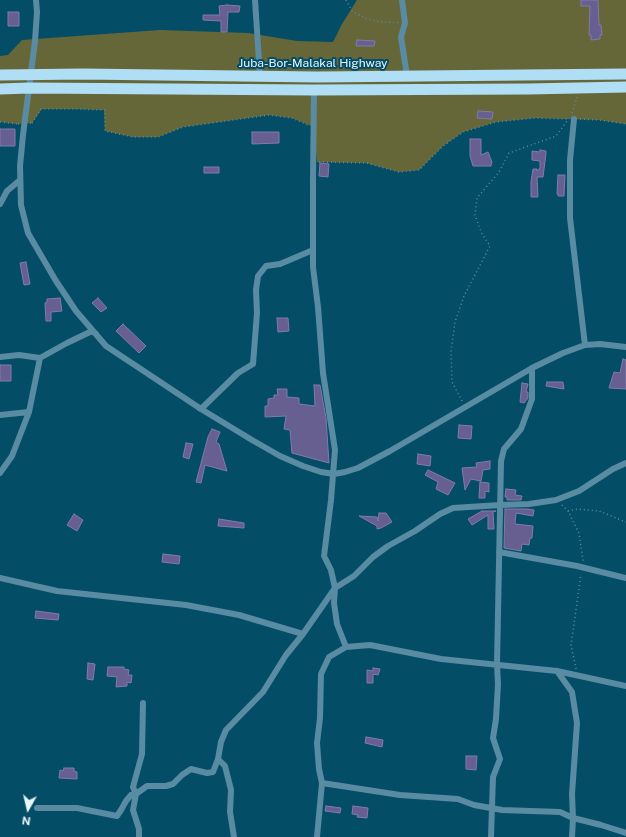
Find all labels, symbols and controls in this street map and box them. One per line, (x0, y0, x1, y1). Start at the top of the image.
street label: Juba-Bor-Malakal Highway (238, 56, 388, 70)
north arrow (8, 789, 48, 829)
text: N (21, 814, 31, 827)

